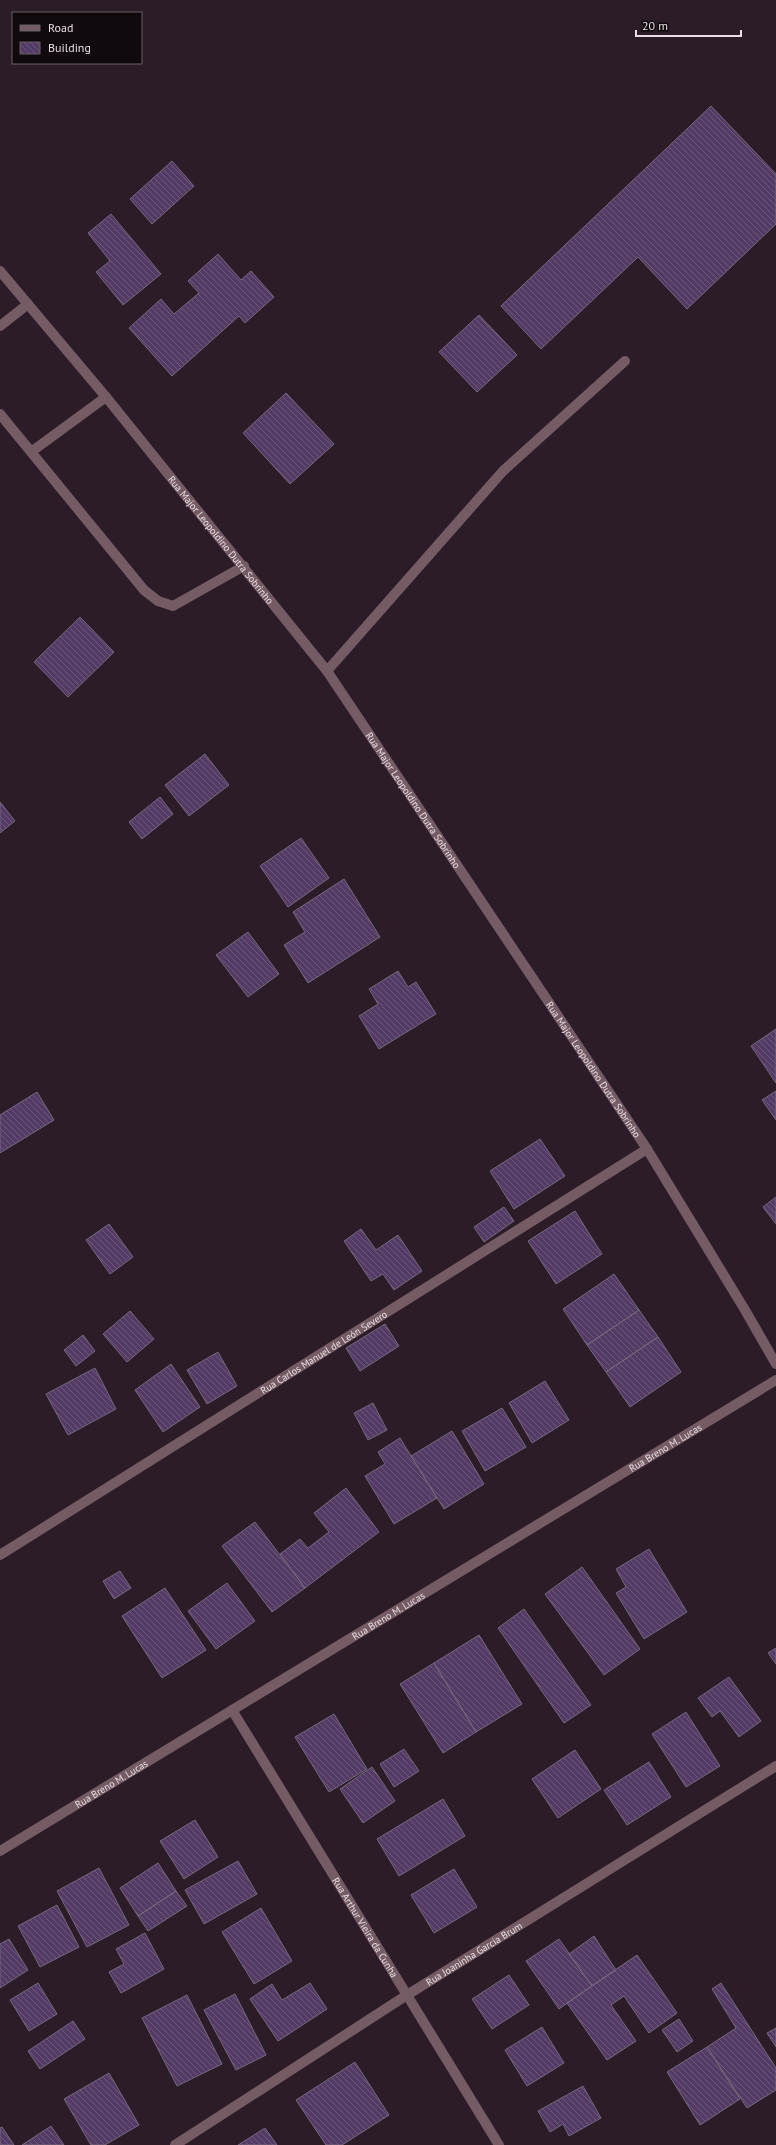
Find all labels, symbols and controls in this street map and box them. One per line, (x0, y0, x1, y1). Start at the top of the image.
legend (12, 12, 142, 64)
scale bar (636, 12, 741, 38)
text: 20 m (642, 18, 668, 33)
text: Road (48, 20, 73, 35)
text: Building (48, 40, 91, 55)
street label: Rua Major Leopoldino Dutra Sobrinho (165, 473, 276, 607)
street label: Rua Major Leopoldino Dutra Sobrinho (363, 730, 463, 871)
street label: Rua Major Leopoldino Dutra Sobrinho (543, 999, 643, 1140)
street label: Rua Carlos Manuel de León Severo (258, 1308, 390, 1397)
street label: Rua Breno M. Lucas (627, 1421, 704, 1475)
street label: Rua Breno M. Lucas (350, 1589, 427, 1643)
street label: Rua Breno M. Lucas (73, 1757, 150, 1811)
street label: Rua Arthur Vieira da Cunha (329, 1875, 401, 1980)
street label: Rua Joaninha Garcia Brum (424, 1919, 525, 1989)

